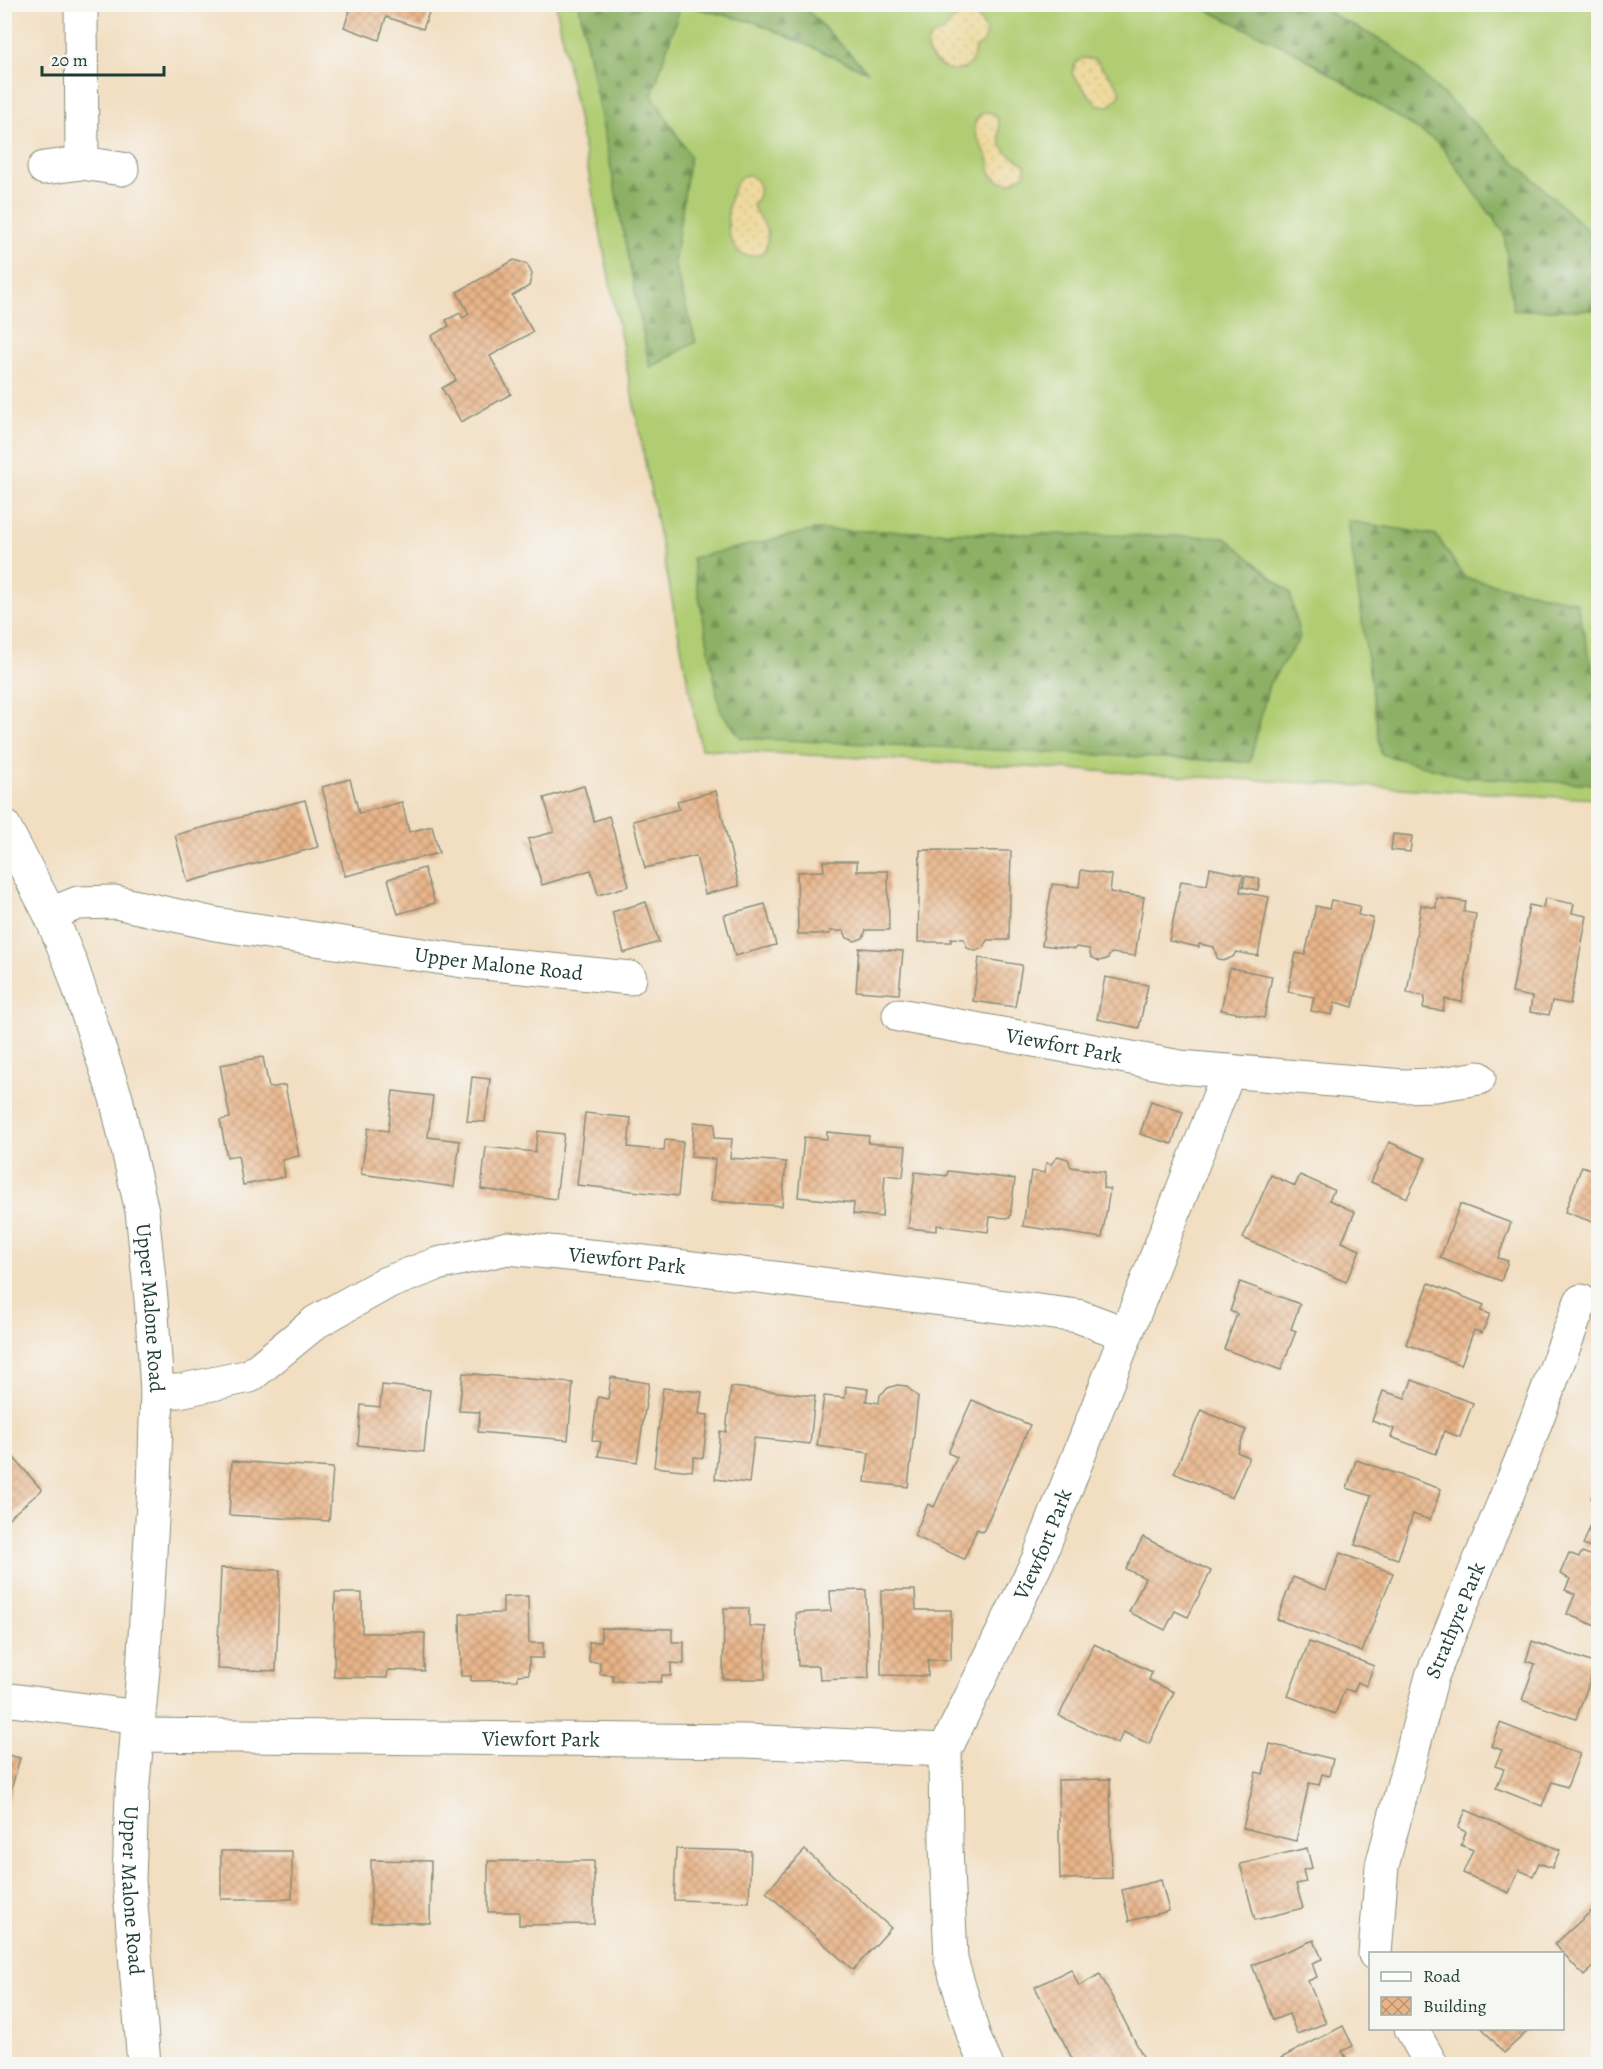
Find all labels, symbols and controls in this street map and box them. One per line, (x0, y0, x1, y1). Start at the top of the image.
scale bar (42, 39, 164, 77)
text: 20 m (51, 48, 88, 72)
street label: Upper Malone Road (412, 940, 585, 987)
street label: Viewfort Park (1003, 1021, 1125, 1070)
street label: Upper Malone Road (129, 1222, 171, 1394)
street label: Viewfort Park (566, 1240, 688, 1281)
street label: Viewfort Park (1006, 1484, 1079, 1605)
street label: Strathyre Park (1418, 1557, 1492, 1683)
street label: Viewfort Park (481, 1724, 601, 1754)
street label: Upper Malone Road (115, 1805, 151, 1977)
legend (1369, 1952, 1564, 2030)
text: Road (1423, 1964, 1461, 1988)
text: Building (1423, 1994, 1487, 2018)

